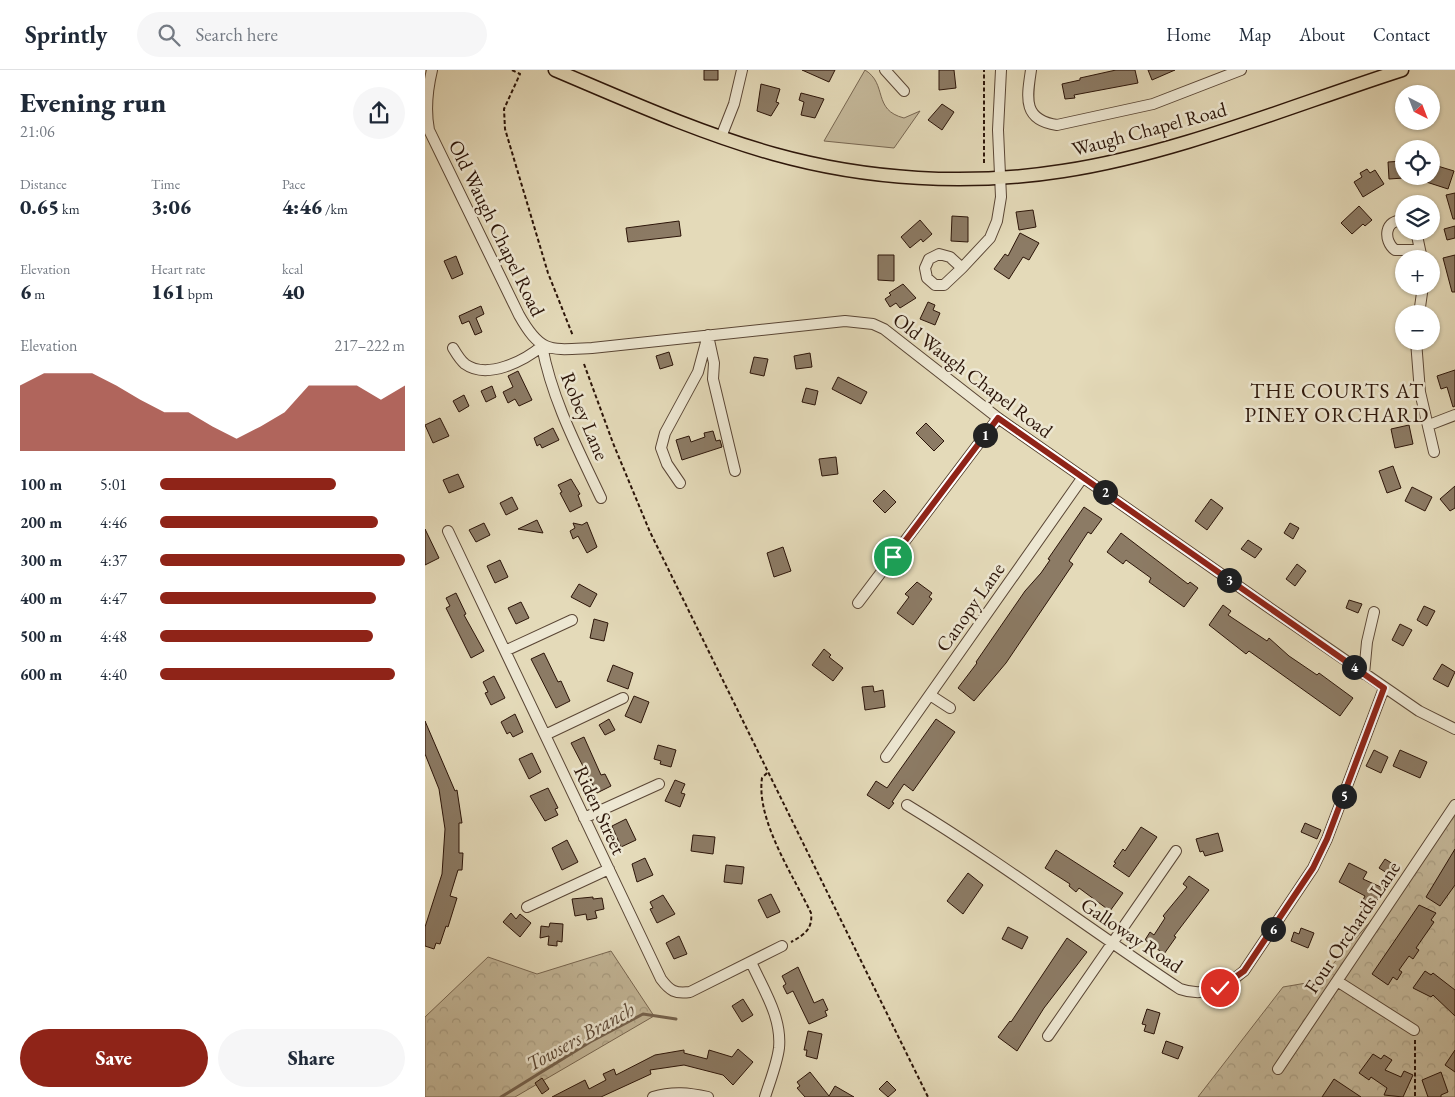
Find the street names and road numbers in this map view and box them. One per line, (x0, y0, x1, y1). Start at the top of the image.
street label: Waugh Chapel Road (1069, 96, 1230, 162)
street label: Old Waugh Chapel Road (443, 135, 551, 321)
street label: Old Waugh Chapel Road (888, 306, 1059, 444)
street label: Robey Lane (555, 368, 615, 464)
street label: Canopy Lane (930, 557, 1010, 657)
street label: Riden Street (568, 761, 632, 859)
street label: Four Orchards Lane (1298, 856, 1406, 998)
street label: Galloway Road (1076, 891, 1189, 979)

